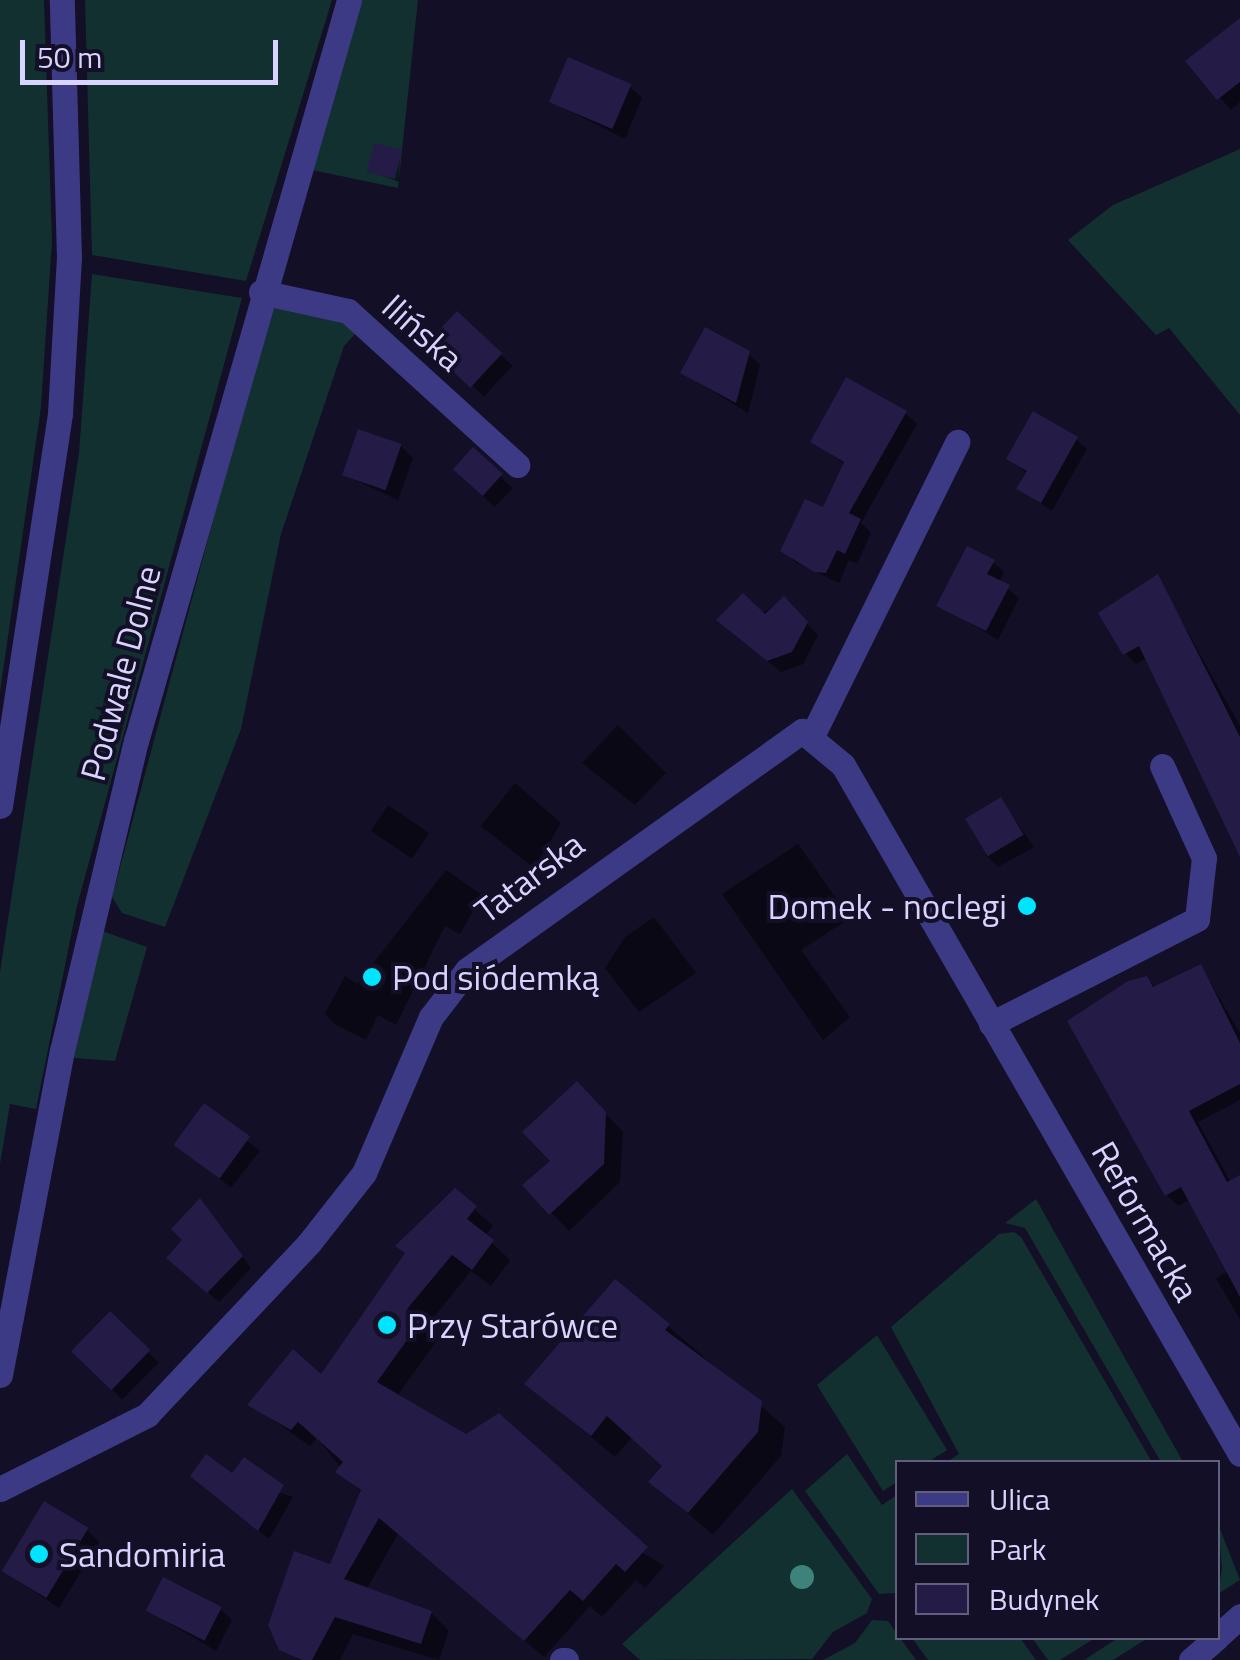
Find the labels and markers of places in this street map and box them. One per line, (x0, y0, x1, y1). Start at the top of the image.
place label: Domek - noclegi (768, 885, 1007, 927)
marker: Domek - noclegi (1016, 895, 1038, 917)
place label: Pod siódemką (392, 956, 599, 998)
marker: Pod siódemką (361, 966, 383, 988)
place label: Przy Starówce (407, 1304, 618, 1346)
marker: Przy Starówce (376, 1314, 398, 1336)
place label: Sandomiria (59, 1533, 226, 1575)
marker: Sandomiria (28, 1543, 50, 1565)

